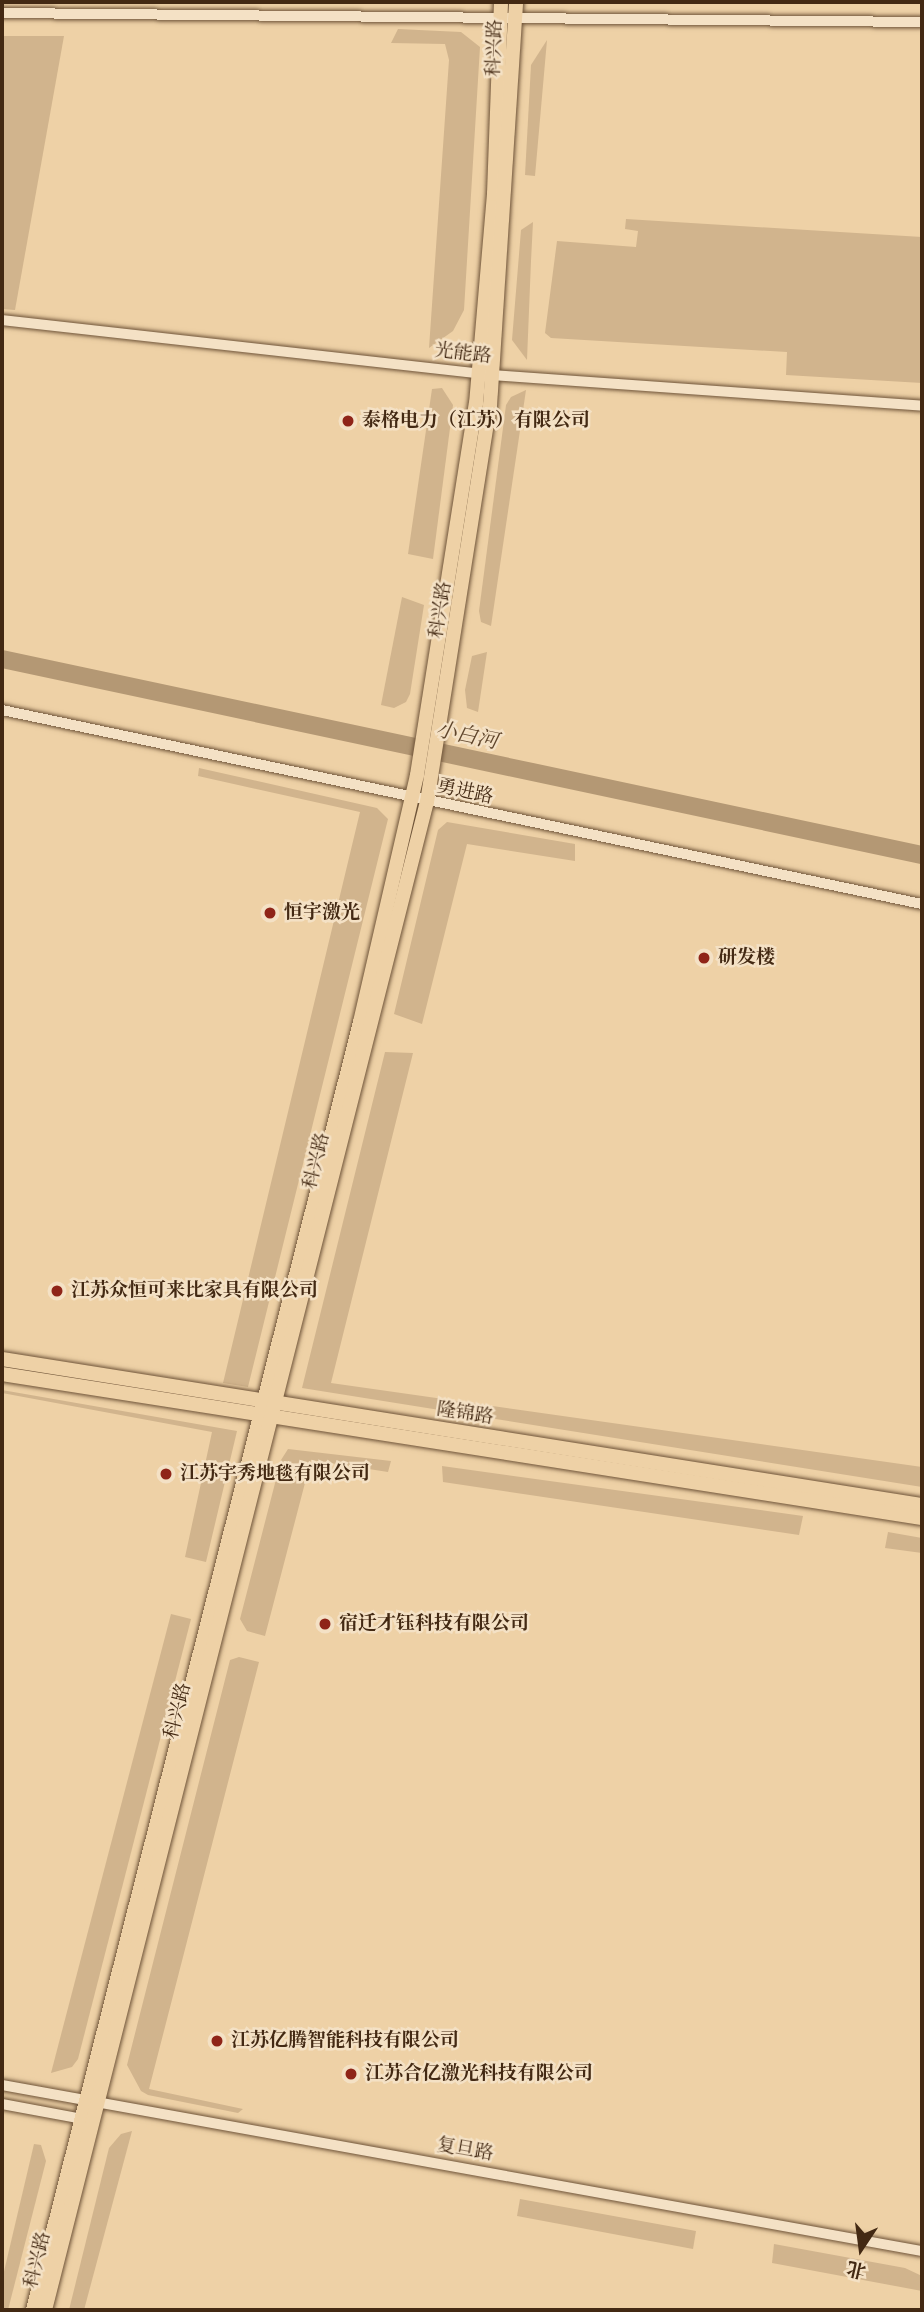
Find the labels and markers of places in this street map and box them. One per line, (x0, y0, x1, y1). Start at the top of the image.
place label: 泰格电力（江苏）有限公司 (362, 410, 590, 432)
marker: 泰格电力（江苏）有限公司 (340, 413, 356, 429)
place label: 恒宇激光 (284, 902, 360, 924)
marker: 恒宇激光 (262, 905, 278, 921)
place label: 研发楼 (718, 947, 775, 969)
marker: 研发楼 (696, 950, 712, 966)
place label: 江苏众恒可来比家具有限公司 (71, 1280, 318, 1302)
marker: 江苏众恒可来比家具有限公司 (49, 1283, 65, 1299)
place label: 江苏宇秀地毯有限公司 (180, 1463, 370, 1485)
marker: 江苏宇秀地毯有限公司 (158, 1466, 174, 1482)
place label: 宿迁才钰科技有限公司 (339, 1613, 529, 1635)
marker: 宿迁才钰科技有限公司 (317, 1616, 333, 1632)
place label: 江苏亿腾智能科技有限公司 (231, 2030, 459, 2052)
marker: 江苏亿腾智能科技有限公司 (209, 2033, 225, 2049)
place label: 江苏合亿激光科技有限公司 (365, 2063, 593, 2085)
marker: 江苏合亿激光科技有限公司 (343, 2066, 359, 2082)

